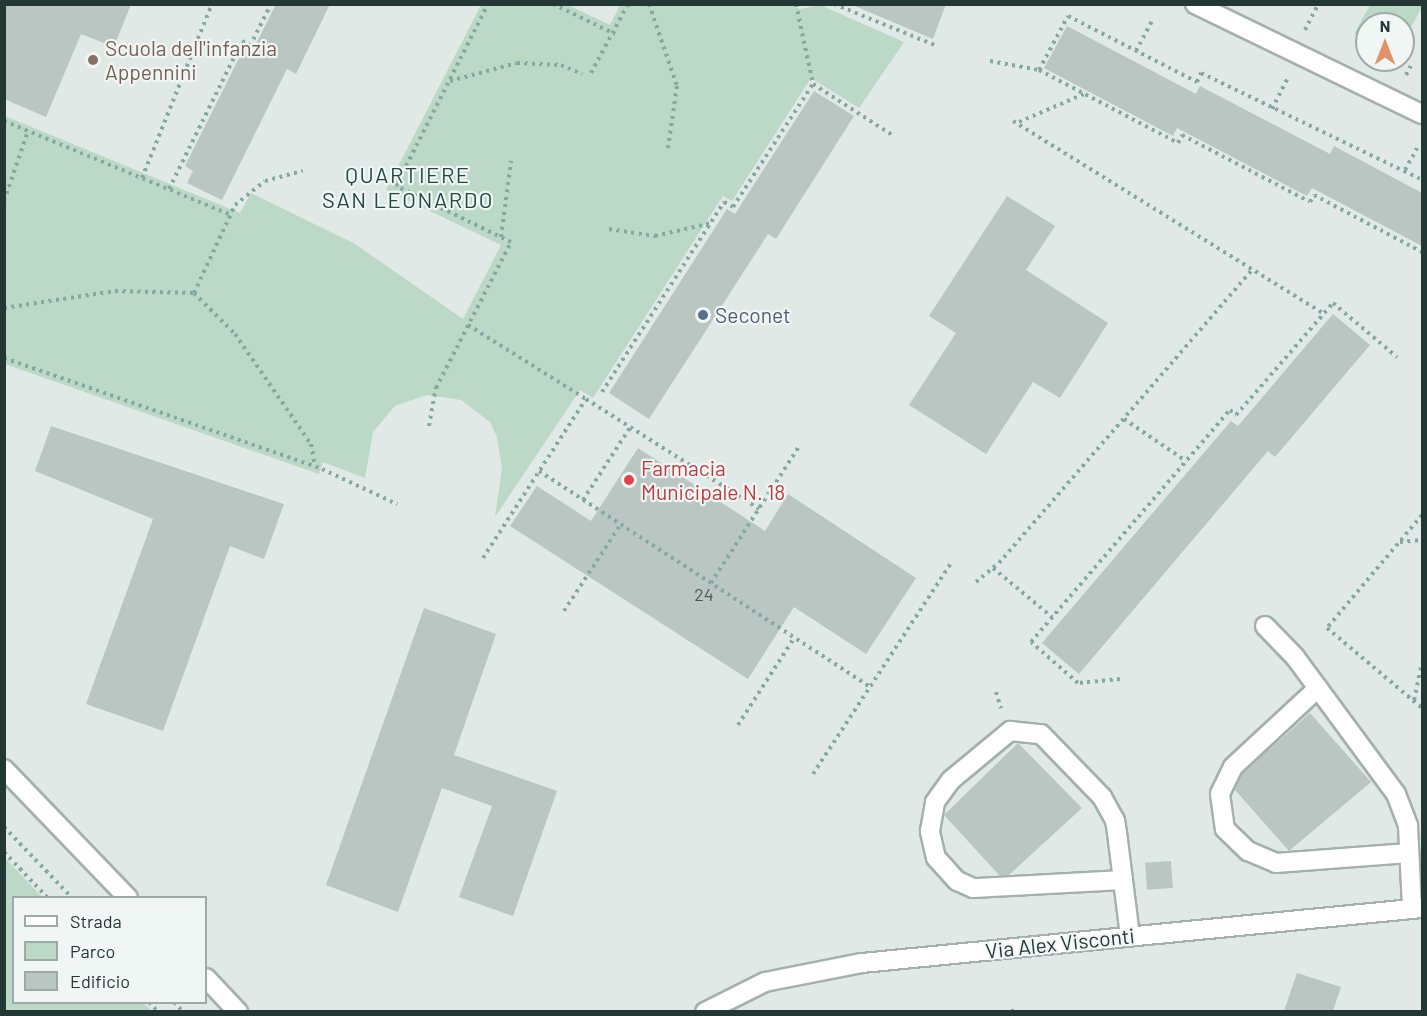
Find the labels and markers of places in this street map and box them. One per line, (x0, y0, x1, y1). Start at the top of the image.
place label: Scuola dell'infanzia Appennini (105, 35, 277, 85)
marker: Scuola dell'infanzia Appennini (86, 53, 100, 67)
place label: Seconet (715, 302, 791, 328)
marker: Seconet (696, 308, 710, 322)
place label: Farmacia Municipale N. 18 (641, 455, 785, 505)
marker: Farmacia Municipale N. 18 (622, 473, 636, 487)

